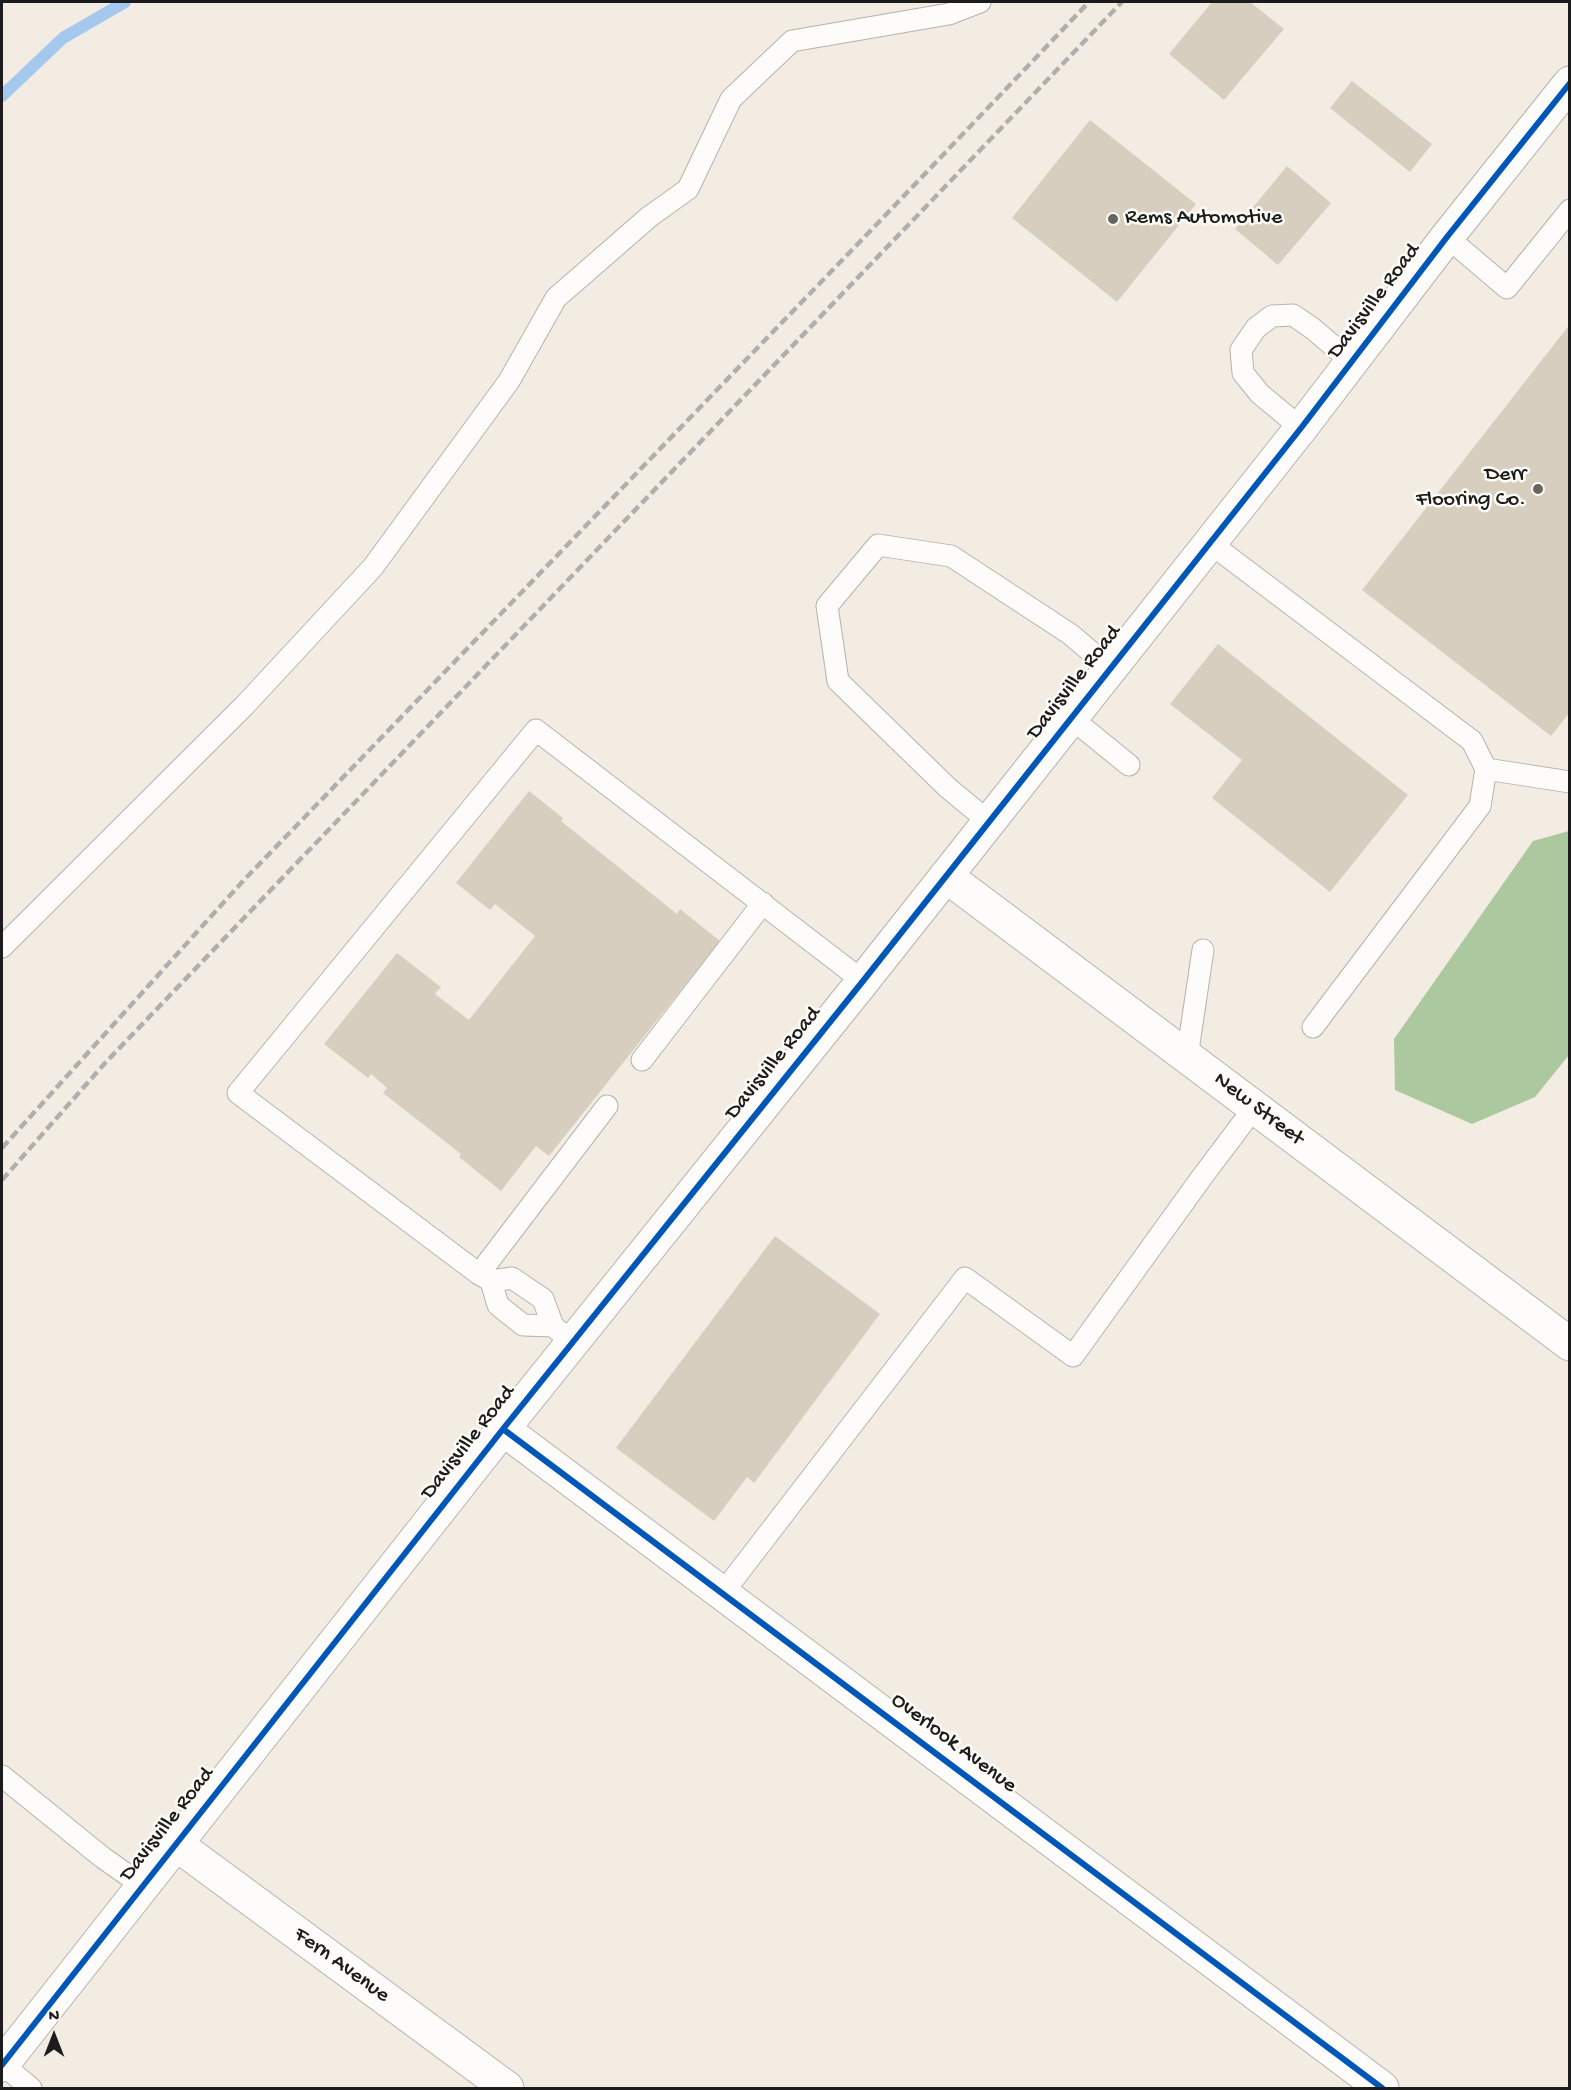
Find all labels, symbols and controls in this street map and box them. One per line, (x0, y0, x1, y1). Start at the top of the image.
place label: Rems Automotive (1125, 206, 1282, 232)
marker: Rems Automotive (1106, 212, 1120, 226)
street label: Davisville Road (1323, 239, 1427, 365)
place label: Derr Flooring Co. (1416, 463, 1526, 514)
marker: Derr Flooring Co. (1531, 482, 1545, 496)
street label: Davisville Road (1022, 621, 1128, 745)
street label: Davisville Road (720, 1002, 828, 1126)
street label: New Street (1207, 1067, 1309, 1153)
street label: Davisville Road (416, 1381, 522, 1505)
street label: Overlook Avenue (885, 1688, 1021, 1800)
street label: Davisville Road (115, 1763, 221, 1887)
street label: Fern Avenue (288, 1922, 394, 2010)
north arrow (24, 2006, 84, 2066)
text: N (49, 2008, 59, 2027)

